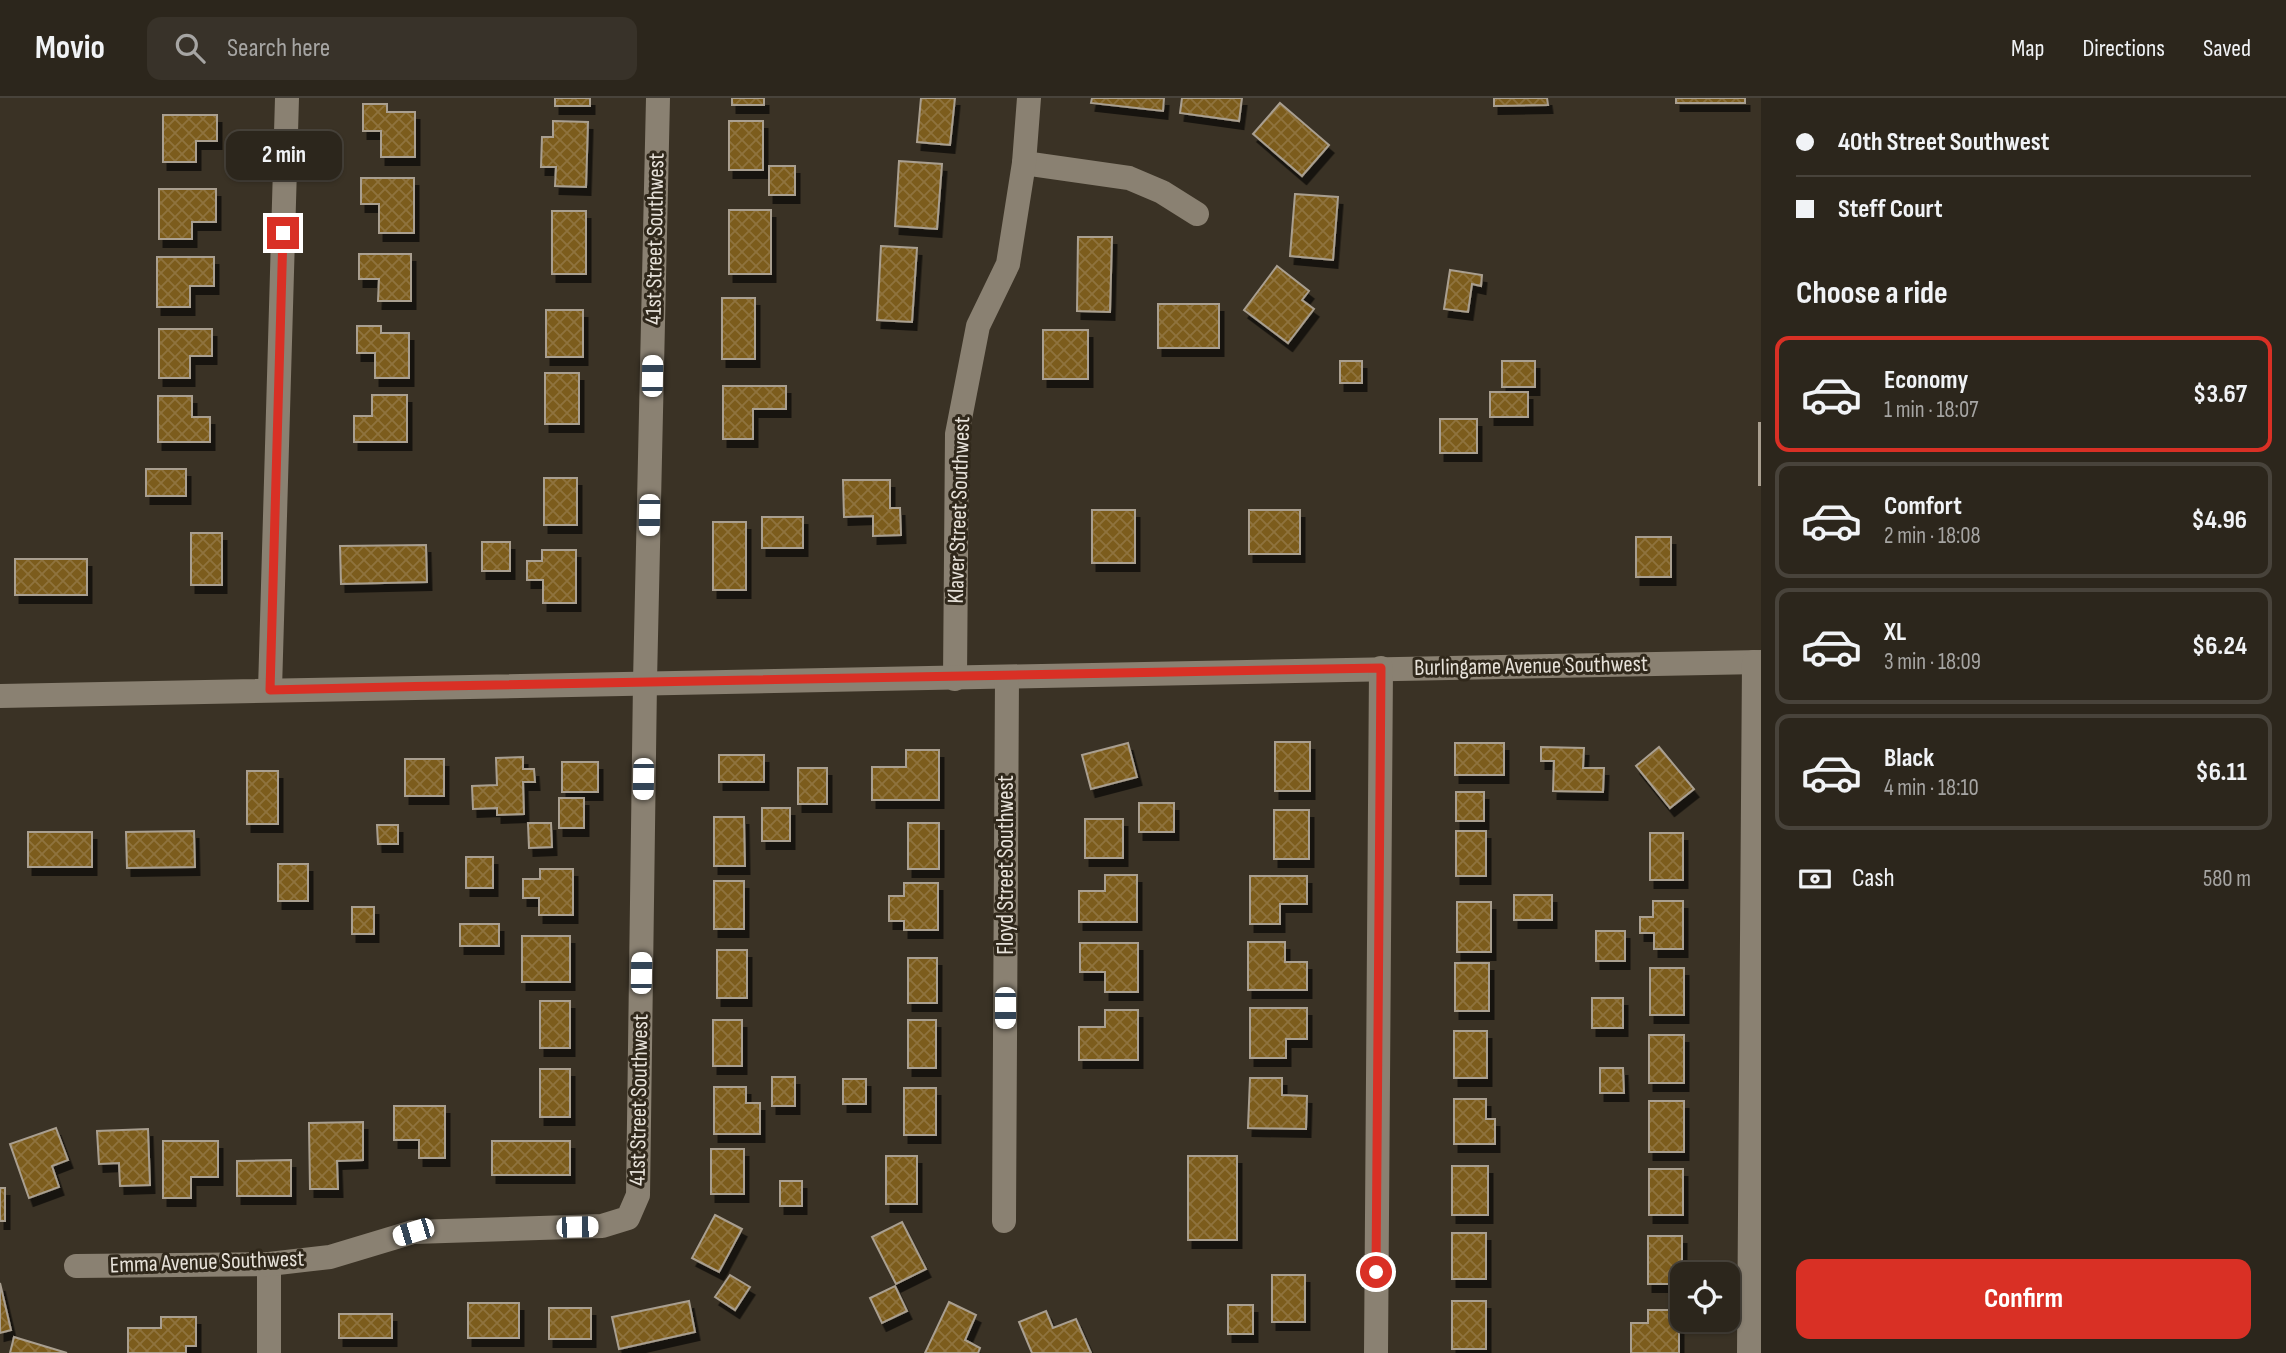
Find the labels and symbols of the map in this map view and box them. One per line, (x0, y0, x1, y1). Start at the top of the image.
callout: 2 min (225, 131, 341, 180)
street label: 41st Street Southwest (640, 153, 670, 325)
route end (267, 217, 299, 249)
car (642, 355, 663, 397)
street label: Klaver Street Southwest (942, 416, 976, 604)
car (639, 494, 660, 536)
street label: Burlingame Avenue Southwest (1414, 650, 1648, 682)
car (633, 758, 654, 800)
street label: Floyd Street Southwest (992, 775, 1020, 955)
car (631, 952, 652, 994)
car (995, 987, 1016, 1029)
street label: 41st Street Southwest (624, 1014, 654, 1186)
car (390, 1216, 437, 1248)
car (556, 1216, 599, 1238)
street label: Emma Avenue Southwest (109, 1245, 305, 1279)
route start (1360, 1256, 1392, 1288)

